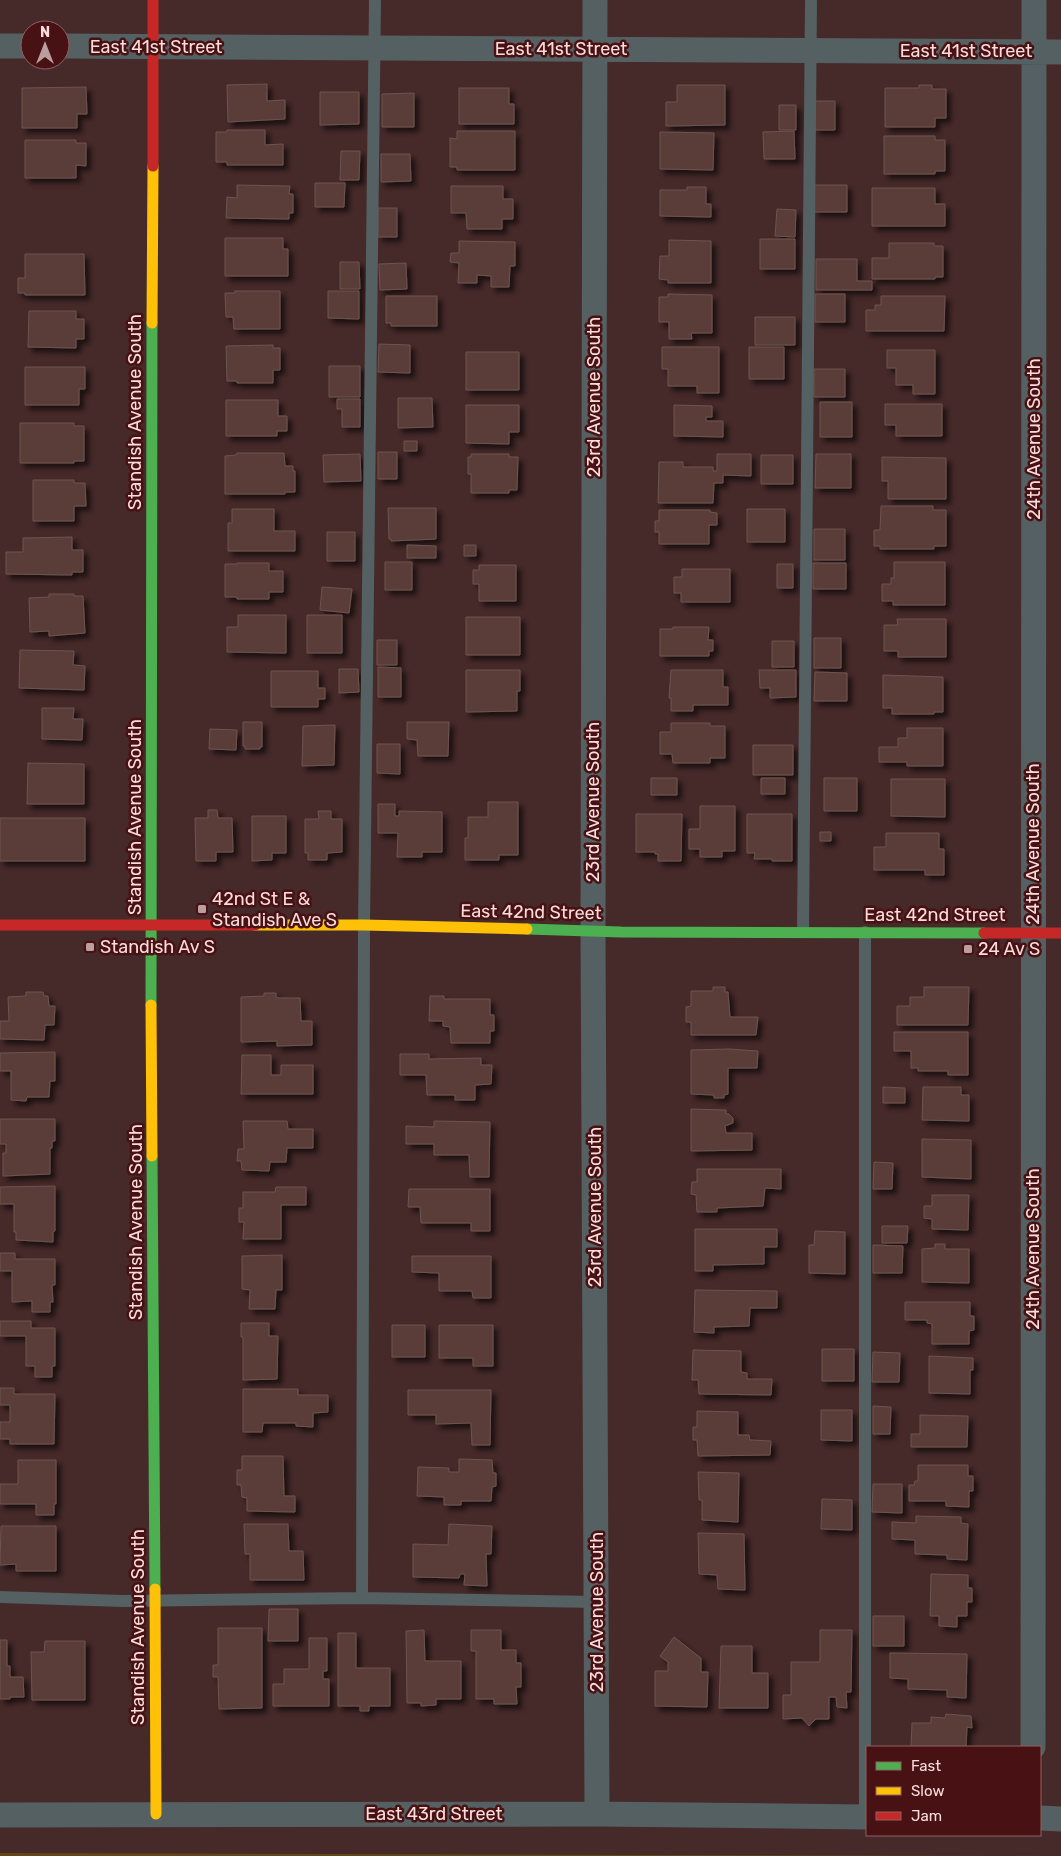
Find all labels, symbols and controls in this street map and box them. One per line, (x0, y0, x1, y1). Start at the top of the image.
north arrow (20, 20, 70, 70)
text: N (40, 24, 50, 41)
street label: East 41st Street (90, 36, 222, 58)
street label: East 41st Street (495, 38, 627, 60)
street label: East 41st Street (900, 40, 1032, 62)
street label: Standish Avenue South (124, 314, 146, 510)
street label: 23rd Avenue South (583, 317, 605, 477)
street label: 24th Avenue South (1023, 358, 1045, 520)
street label: Standish Avenue South (124, 719, 146, 915)
street label: 23rd Avenue South (582, 722, 604, 882)
street label: 24th Avenue South (1022, 763, 1044, 925)
place label: 42nd St E & Standish Ave S (212, 888, 337, 931)
street label: East 42nd Street (460, 900, 602, 924)
marker: 42nd St E & Standish Ave S (196, 903, 208, 915)
street label: East 42nd Street (864, 904, 1006, 926)
place label: Standish Av S (100, 936, 215, 958)
place label: 24 Av S (978, 938, 1040, 960)
marker: Standish Av S (84, 941, 96, 953)
marker: 24 Av S (962, 943, 974, 955)
street label: Standish Avenue South (125, 1124, 147, 1320)
street label: 23rd Avenue South (584, 1127, 606, 1287)
street label: 24th Avenue South (1022, 1168, 1044, 1330)
street label: Standish Avenue South (127, 1529, 149, 1725)
street label: 23rd Avenue South (586, 1532, 608, 1692)
legend (866, 1746, 1041, 1836)
text: Fast (911, 1757, 941, 1775)
text: Slow (911, 1782, 944, 1800)
street label: East 43rd Street (365, 1803, 503, 1825)
text: Jam (911, 1807, 942, 1825)

